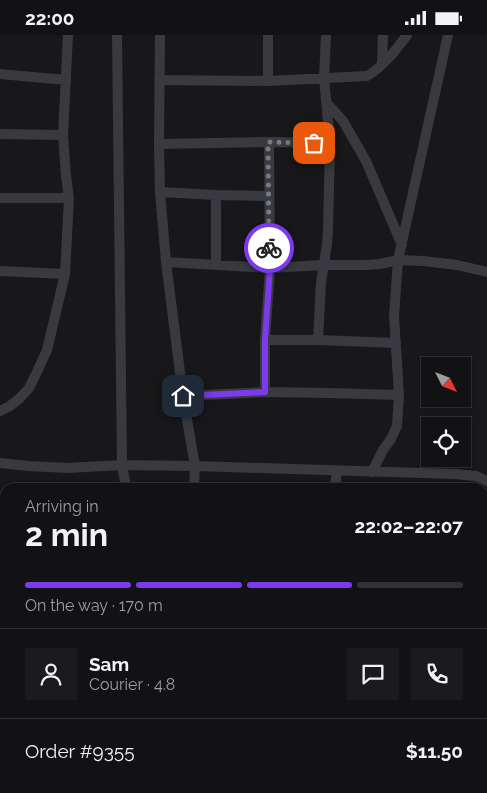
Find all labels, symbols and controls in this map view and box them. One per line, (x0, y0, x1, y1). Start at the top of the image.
text: 22:00 (25, 7, 74, 29)
pin (293, 122, 335, 164)
icon: bag (300, 129, 328, 157)
courier (244, 223, 294, 273)
icon: bike (255, 234, 283, 262)
north arrow (421, 357, 471, 407)
map controls (421, 357, 471, 467)
pin (162, 375, 204, 417)
icon: home (169, 382, 197, 410)
button: locate (421, 417, 471, 467)
text: Arriving in (25, 497, 99, 516)
text: 22:02–22:07 (355, 515, 463, 537)
text: 2 min (25, 516, 108, 553)
text: On the way · 170 m (25, 596, 163, 615)
button: person (25, 648, 77, 700)
button: chat (347, 648, 399, 700)
button: phone (411, 648, 463, 700)
text: Sam (89, 653, 129, 675)
text: Courier · 4.8 (89, 675, 175, 694)
text: Order #9355 (25, 740, 135, 762)
text: $11.50 (406, 740, 463, 762)

